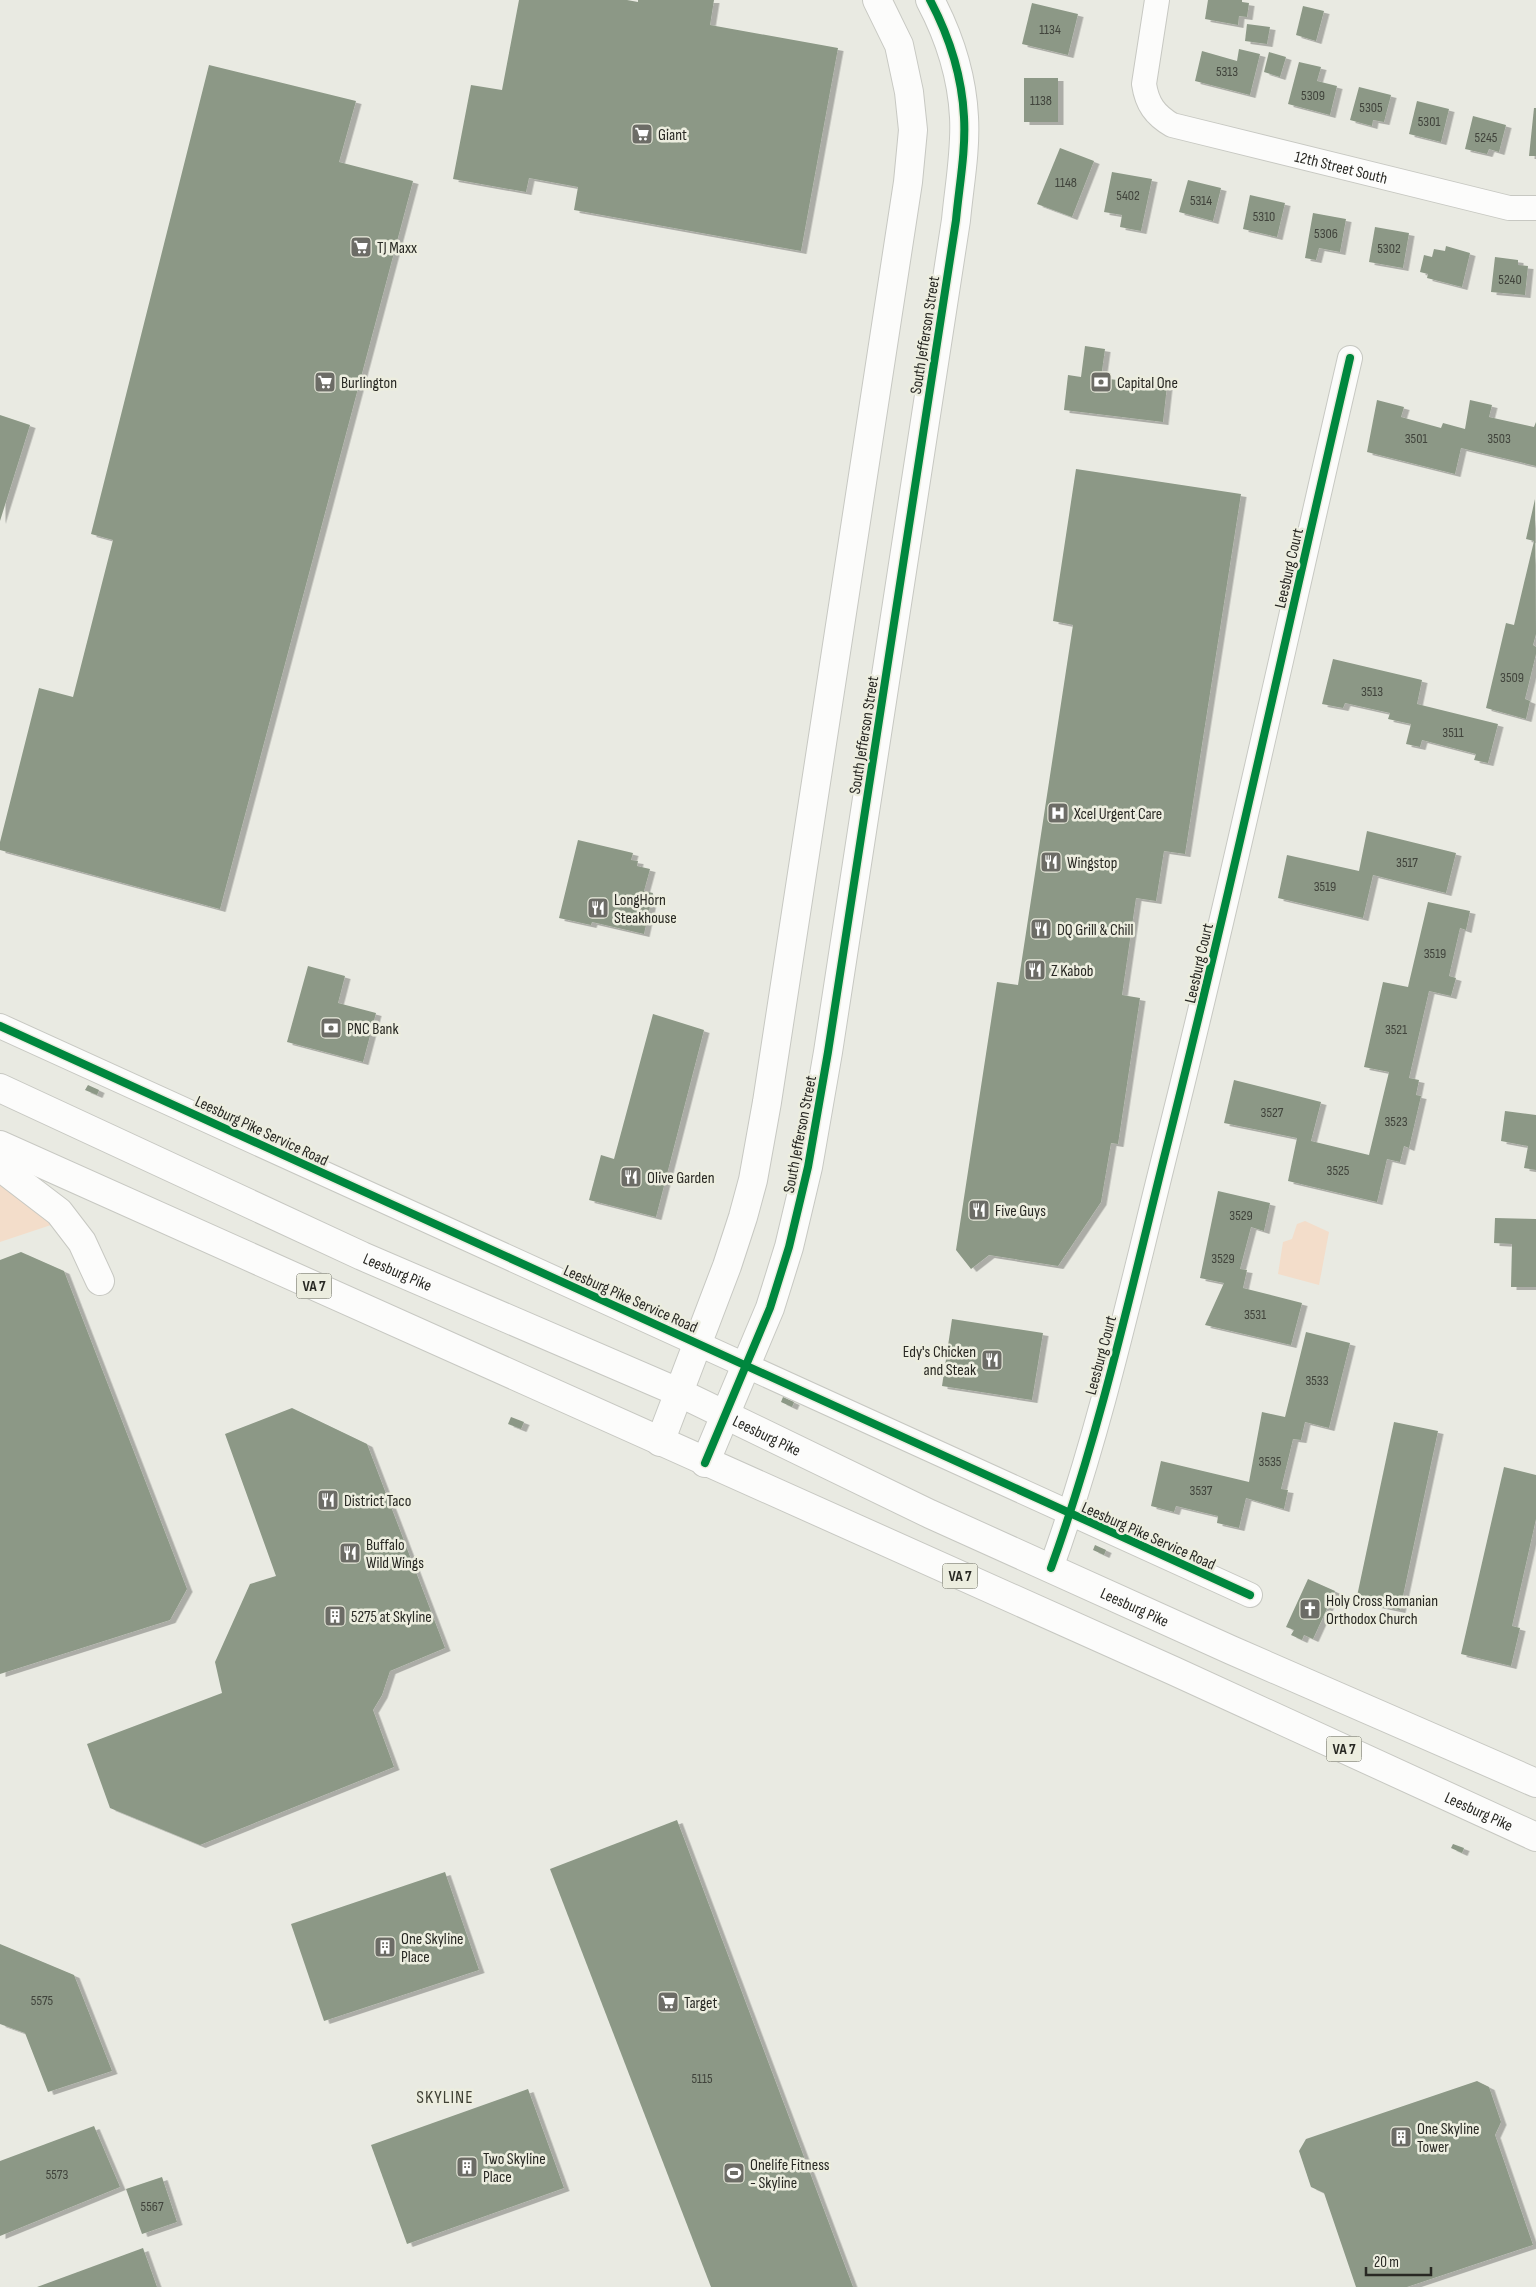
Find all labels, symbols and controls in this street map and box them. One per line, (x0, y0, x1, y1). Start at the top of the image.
house number: 1134 (1039, 21, 1061, 38)
house number: 5313 (1216, 63, 1238, 80)
house number: 5309 (1301, 87, 1325, 104)
house number: 1138 (1030, 92, 1052, 109)
house number: 5305 (1359, 99, 1383, 116)
house number: 5301 (1418, 113, 1440, 130)
supermarket icon: Giant (630, 122, 654, 146)
place label: Giant (658, 126, 687, 145)
house number: 5245 (1475, 129, 1498, 146)
street label: 12th Street South (1293, 148, 1389, 189)
house number: 1148 (1055, 174, 1077, 191)
house number: 5402 (1116, 187, 1140, 204)
house number: 5314 (1190, 192, 1212, 209)
house number: 5310 (1253, 208, 1275, 225)
house number: 5306 (1314, 225, 1338, 242)
supermarket icon: TJ Maxx (349, 235, 373, 259)
place label: TJ Maxx (377, 239, 417, 258)
house number: 5302 (1377, 240, 1401, 257)
house number: 5240 (1498, 271, 1522, 288)
street label: South Jefferson Street (907, 275, 944, 396)
supermarket icon: Burlington (313, 370, 337, 394)
bank icon: Capital One (1089, 370, 1113, 394)
place label: Burlington (341, 374, 397, 393)
place label: Capital One (1117, 374, 1178, 393)
house number: 3501 (1405, 430, 1427, 447)
house number: 3503 (1487, 430, 1511, 447)
street label: Leesburg Court (1271, 526, 1308, 610)
house number: 3509 (1500, 669, 1524, 686)
street label: South Jefferson Street (846, 675, 883, 796)
house number: 3513 (1361, 683, 1383, 700)
house number: 3511 (1442, 724, 1464, 741)
hospital icon: Xcel Urgent Care (1046, 801, 1070, 825)
place label: Xcel Urgent Care (1073, 805, 1162, 824)
restaurant icon: Wingstop (1039, 850, 1063, 874)
place label: Wingstop (1067, 854, 1117, 873)
house number: 3517 (1396, 854, 1418, 871)
house number: 3519 (1314, 878, 1336, 895)
place label: LongHorn Steakhouse (614, 891, 677, 928)
restaurant icon: LongHorn Steakhouse (586, 896, 610, 920)
restaurant icon: DQ Grill & Chill (1029, 917, 1053, 941)
place label: DQ Grill & Chill (1057, 921, 1134, 940)
street label: Leesburg Court (1181, 921, 1218, 1005)
house number: 3519 (1424, 945, 1446, 962)
restaurant icon: Z Kabob (1023, 958, 1047, 982)
place label: Z Kabob (1051, 962, 1093, 981)
bank icon: PNC Bank (319, 1016, 343, 1040)
place label: PNC Bank (347, 1020, 399, 1039)
house number: 3521 (1385, 1021, 1407, 1038)
street label: South Jefferson Street (780, 1074, 821, 1195)
street label: Leesburg Pike Service Road (192, 1092, 331, 1170)
house number: 3527 (1261, 1104, 1284, 1121)
house number: 3523 (1384, 1113, 1408, 1130)
house number: 3525 (1327, 1162, 1350, 1179)
restaurant icon: Olive Garden (619, 1165, 643, 1189)
place label: Olive Garden (647, 1169, 715, 1188)
restaurant icon: Five Guys (967, 1198, 991, 1222)
place label: Five Guys (995, 1202, 1046, 1221)
house number: 3529 (1229, 1207, 1253, 1224)
street label: Leesburg Pike (360, 1250, 434, 1296)
house number: 3529 (1211, 1250, 1235, 1267)
street label: Leesburg Pike Service Road (561, 1261, 700, 1337)
road number: VA 7 (296, 1274, 332, 1298)
house number: 3531 (1244, 1306, 1266, 1323)
street label: Leesburg Court (1082, 1314, 1121, 1397)
place label: Edy's Chicken and Steak (903, 1343, 976, 1380)
restaurant icon: Edy's Chicken and Steak (980, 1348, 1004, 1372)
house number: 3533 (1305, 1372, 1329, 1389)
street label: Leesburg Pike (729, 1412, 803, 1461)
house number: 3535 (1259, 1453, 1282, 1470)
house number: 3537 (1190, 1482, 1213, 1499)
restaurant icon: District Taco (316, 1488, 340, 1512)
place label: District Taco (344, 1492, 411, 1511)
street label: Leesburg Pike Service Road (1079, 1498, 1218, 1574)
place label: Buffalo Wild Wings (366, 1536, 424, 1573)
restaurant icon: Buffalo Wild Wings (338, 1541, 362, 1565)
road number: VA 7 (942, 1564, 978, 1588)
street label: Leesburg Pike (1097, 1584, 1171, 1632)
place label: Holy Cross Romanian Orthodox Church (1326, 1592, 1438, 1629)
church icon: Holy Cross Romanian Orthodox Church (1298, 1597, 1322, 1621)
building icon: 5275 at Skyline (323, 1604, 347, 1628)
place label: 5275 at Skyline (351, 1608, 432, 1627)
road number: VA 7 (1326, 1736, 1362, 1762)
street label: Leesburg Pike (1441, 1788, 1515, 1836)
place label: One Skyline Place (401, 1930, 463, 1967)
building icon: One Skyline Place (373, 1935, 397, 1959)
supermarket icon: Target (656, 1990, 680, 2014)
house number: 5575 (31, 1992, 54, 2009)
place label: Target (684, 1994, 717, 2013)
house number: 5115 (691, 2070, 713, 2087)
district label: SKYLINE (416, 2087, 474, 2108)
place label: One Skyline Tower (1417, 2120, 1479, 2157)
building icon: One Skyline Tower (1389, 2125, 1413, 2149)
place label: Two Skyline Place (483, 2150, 546, 2187)
building icon: Two Skyline Place (455, 2155, 479, 2179)
place label: Onelife Fitness - Skyline (750, 2156, 830, 2193)
sports icon: Onelife Fitness - Skyline (722, 2161, 746, 2185)
house number: 5573 (46, 2166, 68, 2183)
house number: 5567 (141, 2198, 164, 2215)
scale bar (1366, 2244, 1431, 2276)
text: 20 m (1374, 2253, 1399, 2272)

